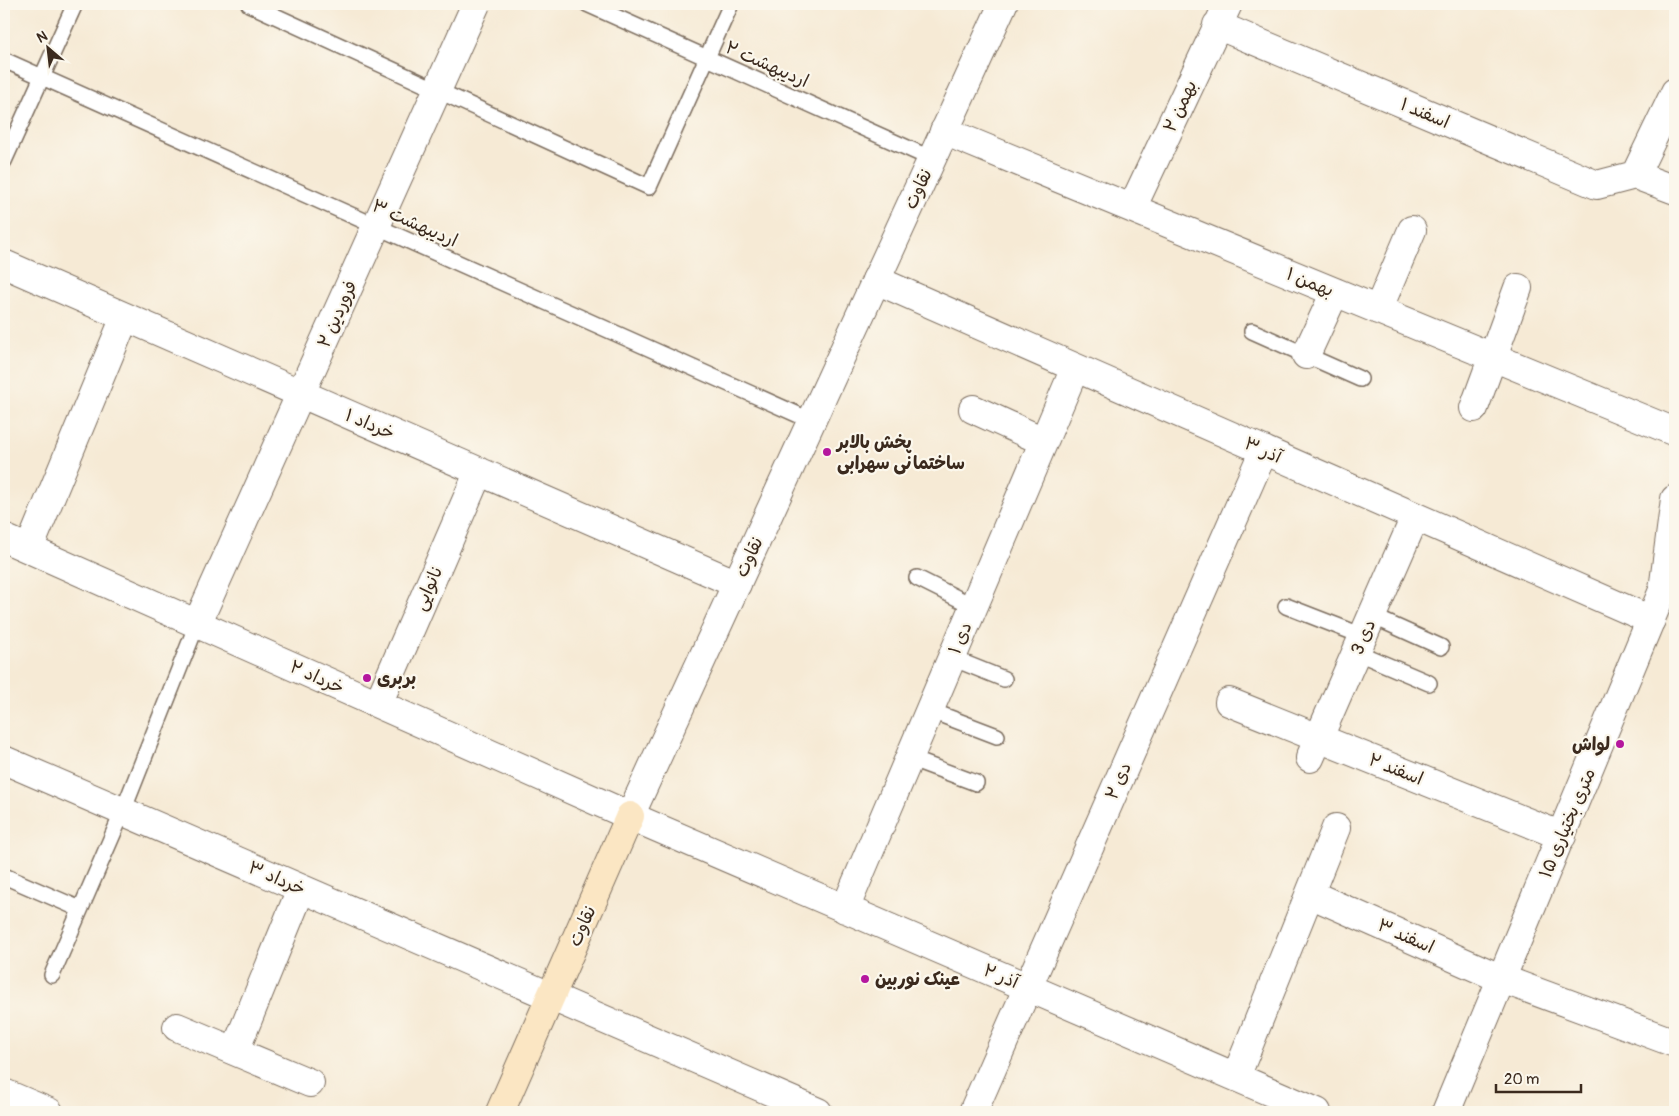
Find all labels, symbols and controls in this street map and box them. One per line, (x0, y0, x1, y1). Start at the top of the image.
north arrow (22, 22, 72, 72)
text: N (34, 27, 50, 47)
street label: اردیبهشت ۲ (721, 36, 812, 93)
street label: بهمن ۲ (1158, 76, 1202, 136)
street label: اسفند ۱ (1397, 93, 1453, 134)
street label: نقاوت (899, 165, 938, 213)
street label: اردیبهشت ۳ (368, 194, 461, 253)
street label: بهمن ۱ (1283, 263, 1337, 302)
street label: فروردین ۲ (312, 277, 362, 351)
street label: خرداد ۱ (342, 404, 398, 445)
place label: پخش بالابر ساختمانی سهرابی (835, 431, 965, 475)
street label: آذر ۳ (1240, 432, 1287, 469)
marker: پخش بالابر ساختمانی سهرابی (821, 446, 833, 458)
street label: نقاوت (730, 533, 769, 581)
street label: نانوایی (408, 562, 448, 614)
street label: دی 3 (1346, 616, 1381, 658)
street label: دی ۱ (943, 619, 977, 658)
street label: خرداد ۲ (286, 655, 348, 700)
place label: بربری (377, 667, 416, 690)
marker: بربری (361, 672, 373, 684)
place label: لواش (1572, 733, 1610, 756)
marker: لواش (1614, 738, 1626, 750)
street label: اسفند ۲ (1365, 748, 1427, 791)
street label: دی ۲ (1100, 759, 1137, 803)
street label: ۱۵ متری بختیاری (1534, 765, 1601, 882)
street label: خرداد ۳ (245, 856, 309, 901)
street label: نقاوت (563, 902, 602, 950)
street label: اسفند ۳ (1374, 914, 1438, 959)
street label: آذر ۲ (980, 959, 1023, 995)
place label: عینک نوربین (875, 968, 960, 991)
marker: عینک نوربین (859, 973, 871, 985)
scale bar (1496, 1061, 1582, 1093)
text: 20 m (1504, 1070, 1539, 1089)

